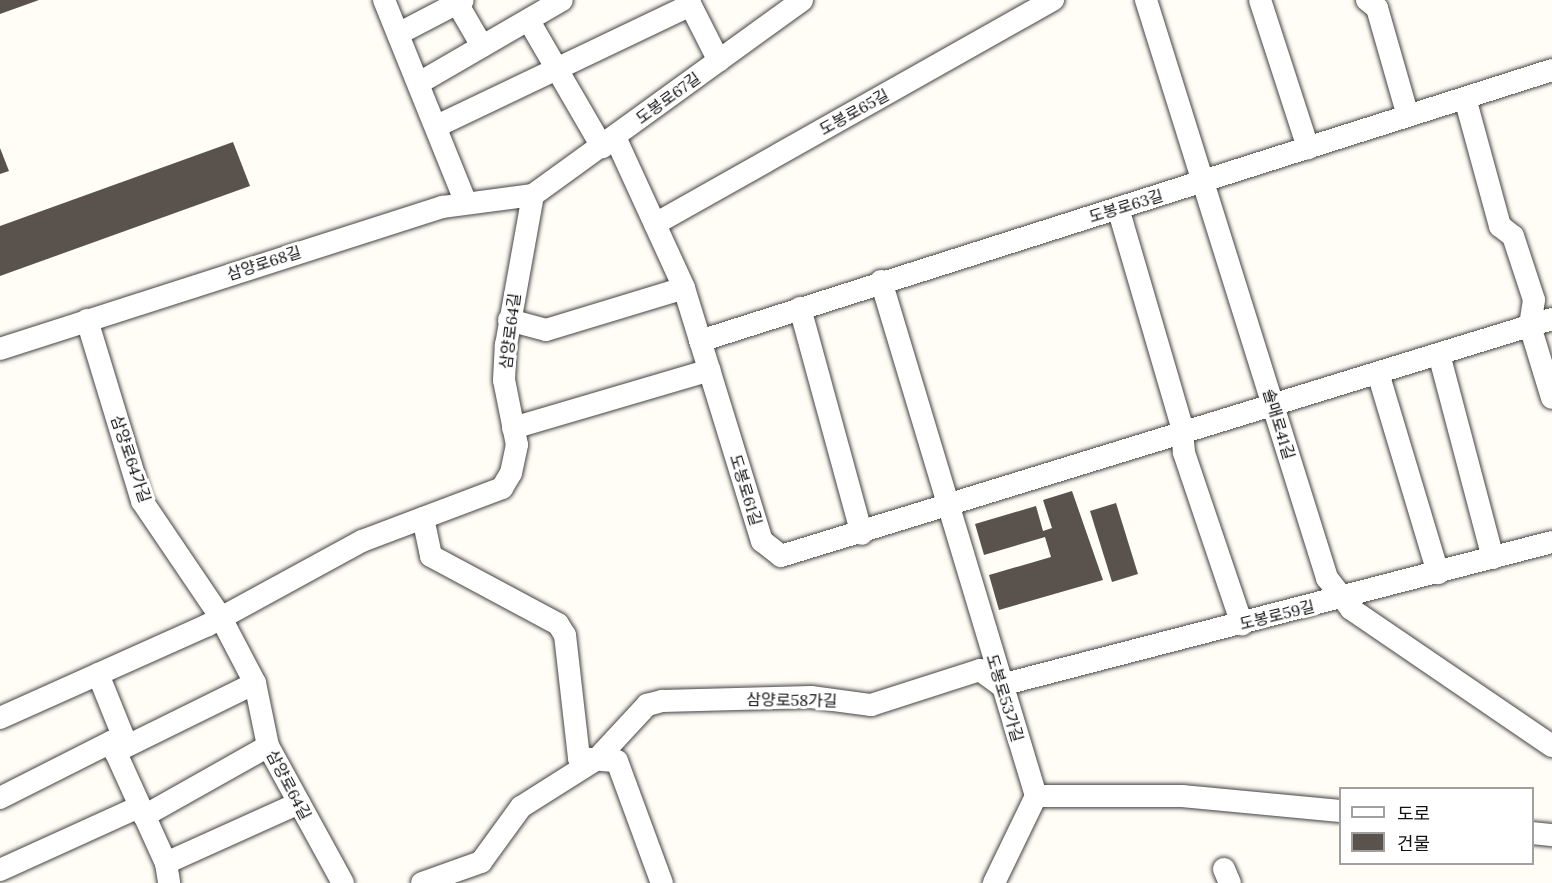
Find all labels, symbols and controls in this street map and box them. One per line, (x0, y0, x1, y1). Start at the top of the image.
street label: 도봉로67길 (632, 68, 704, 128)
street label: 도봉로65길 (816, 85, 892, 139)
street label: 도봉로63길 (1086, 186, 1166, 226)
street label: 삼양로68길 (224, 242, 304, 284)
street label: 삼양로64길 (496, 292, 524, 370)
street label: 솔매로41길 (1259, 386, 1299, 462)
street label: 삼양로64가길 (107, 413, 155, 505)
street label: 도봉로61길 (726, 452, 766, 528)
street label: 도봉로59길 (1237, 596, 1317, 634)
street label: 도봉로53가길 (982, 652, 1028, 744)
street label: 삼양로58가길 (746, 690, 838, 710)
street label: 삼양로64길 (262, 747, 316, 823)
legend (1339, 787, 1534, 865)
text: 도로 (1397, 802, 1430, 825)
text: 건물 (1397, 832, 1430, 855)

